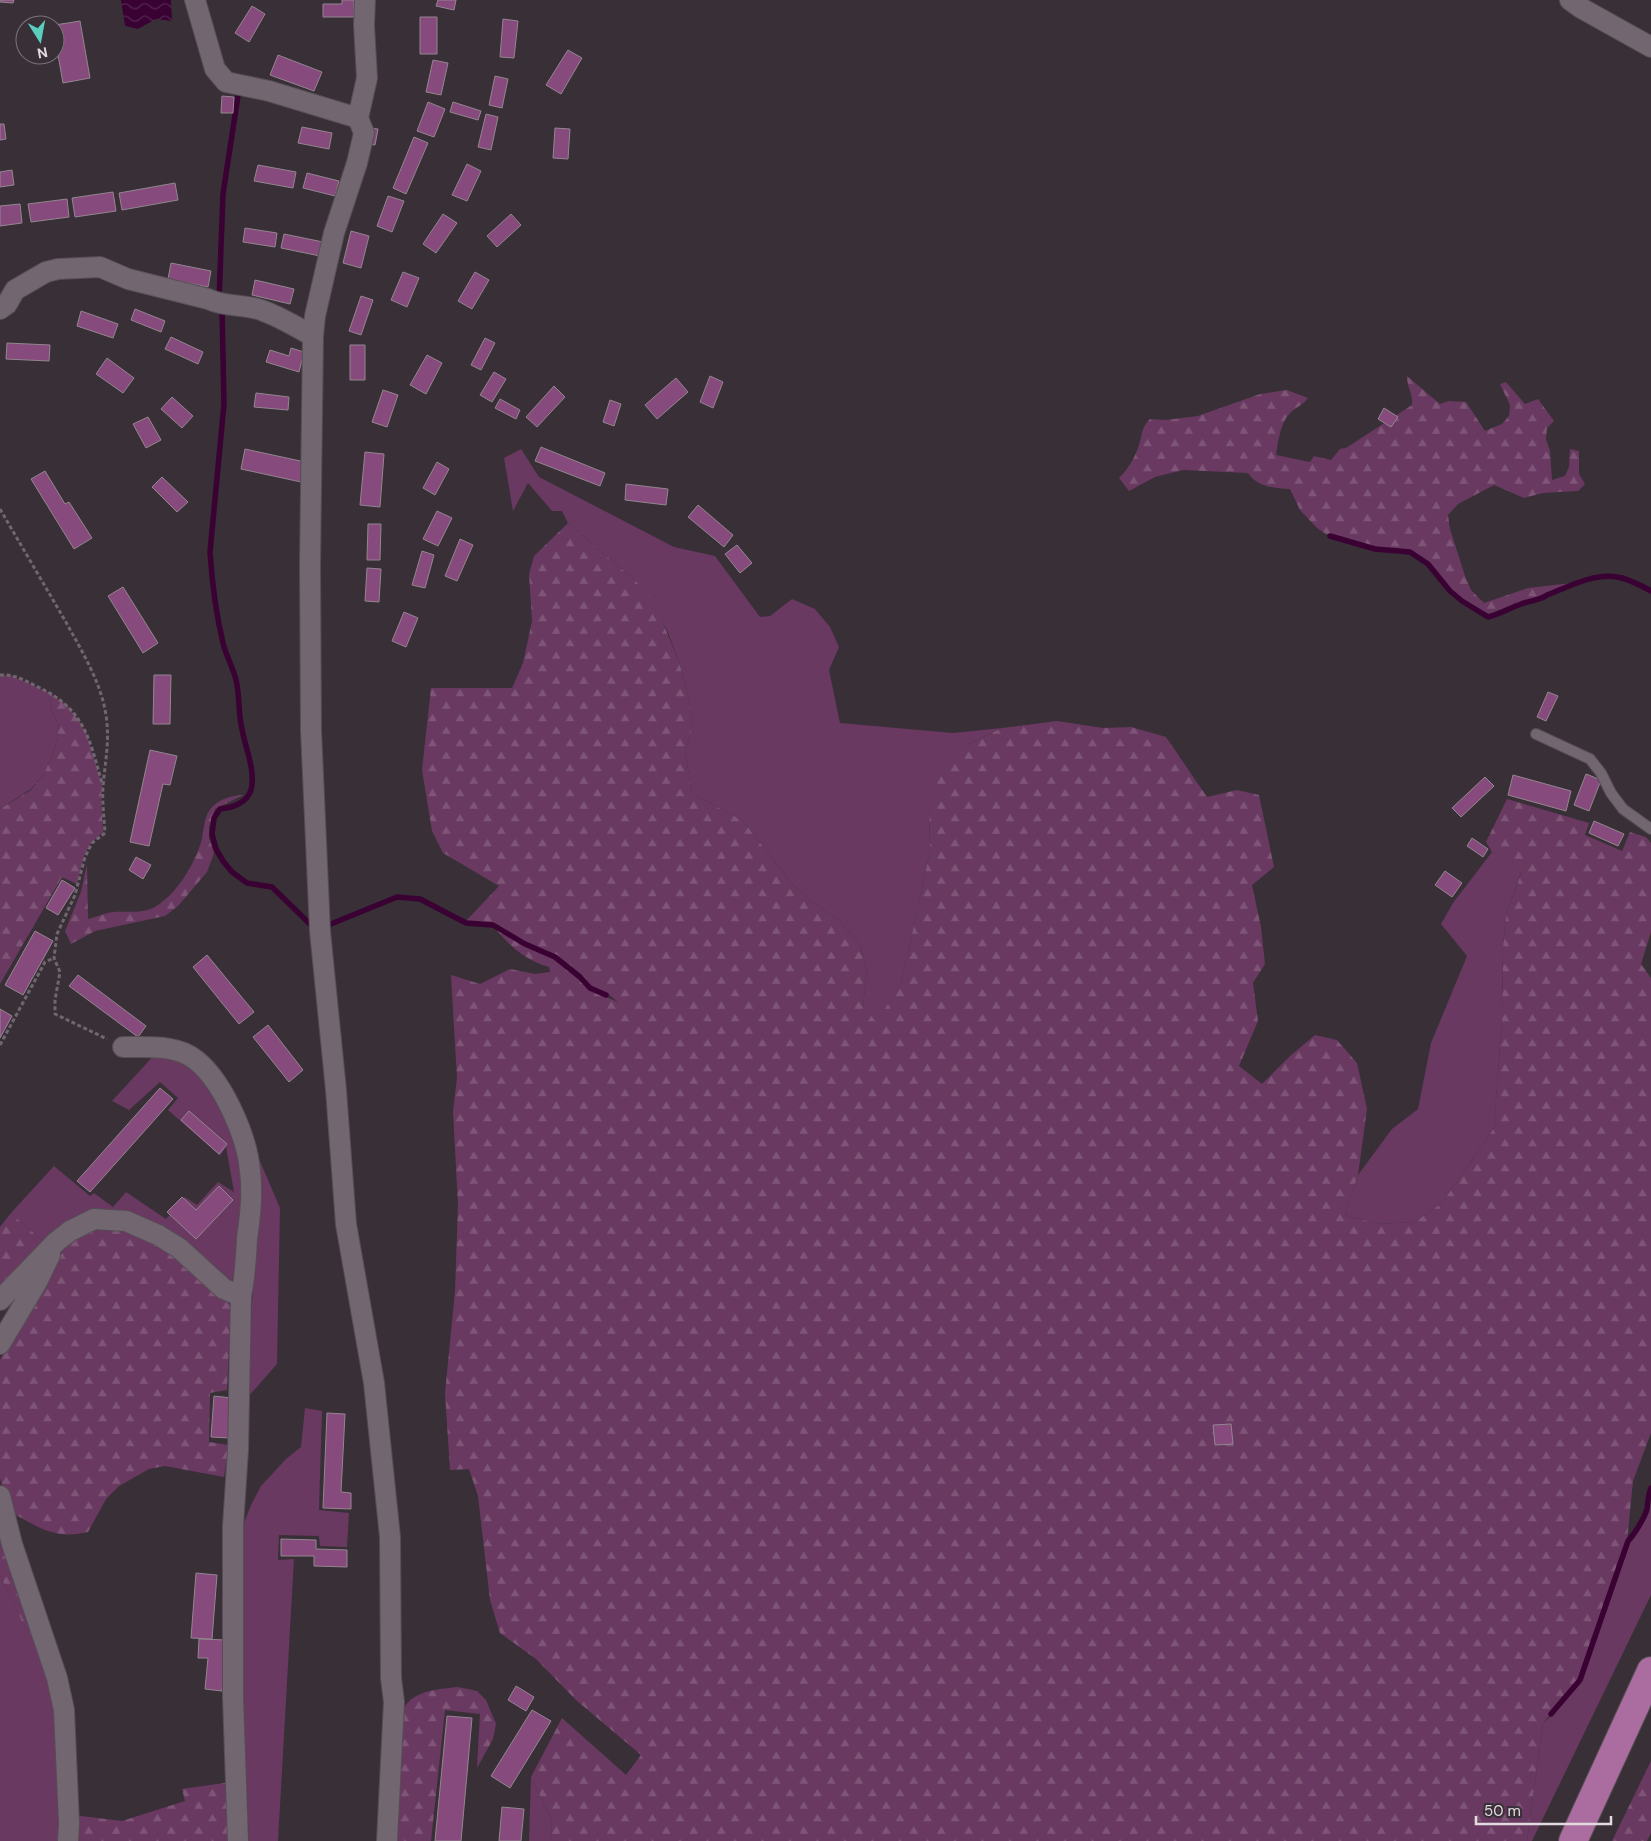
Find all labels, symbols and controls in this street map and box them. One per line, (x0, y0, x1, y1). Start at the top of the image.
north arrow (15, 15, 65, 65)
text: N (36, 43, 49, 63)
scale bar (1476, 1794, 1611, 1826)
text: 50 m (1484, 1801, 1521, 1821)

